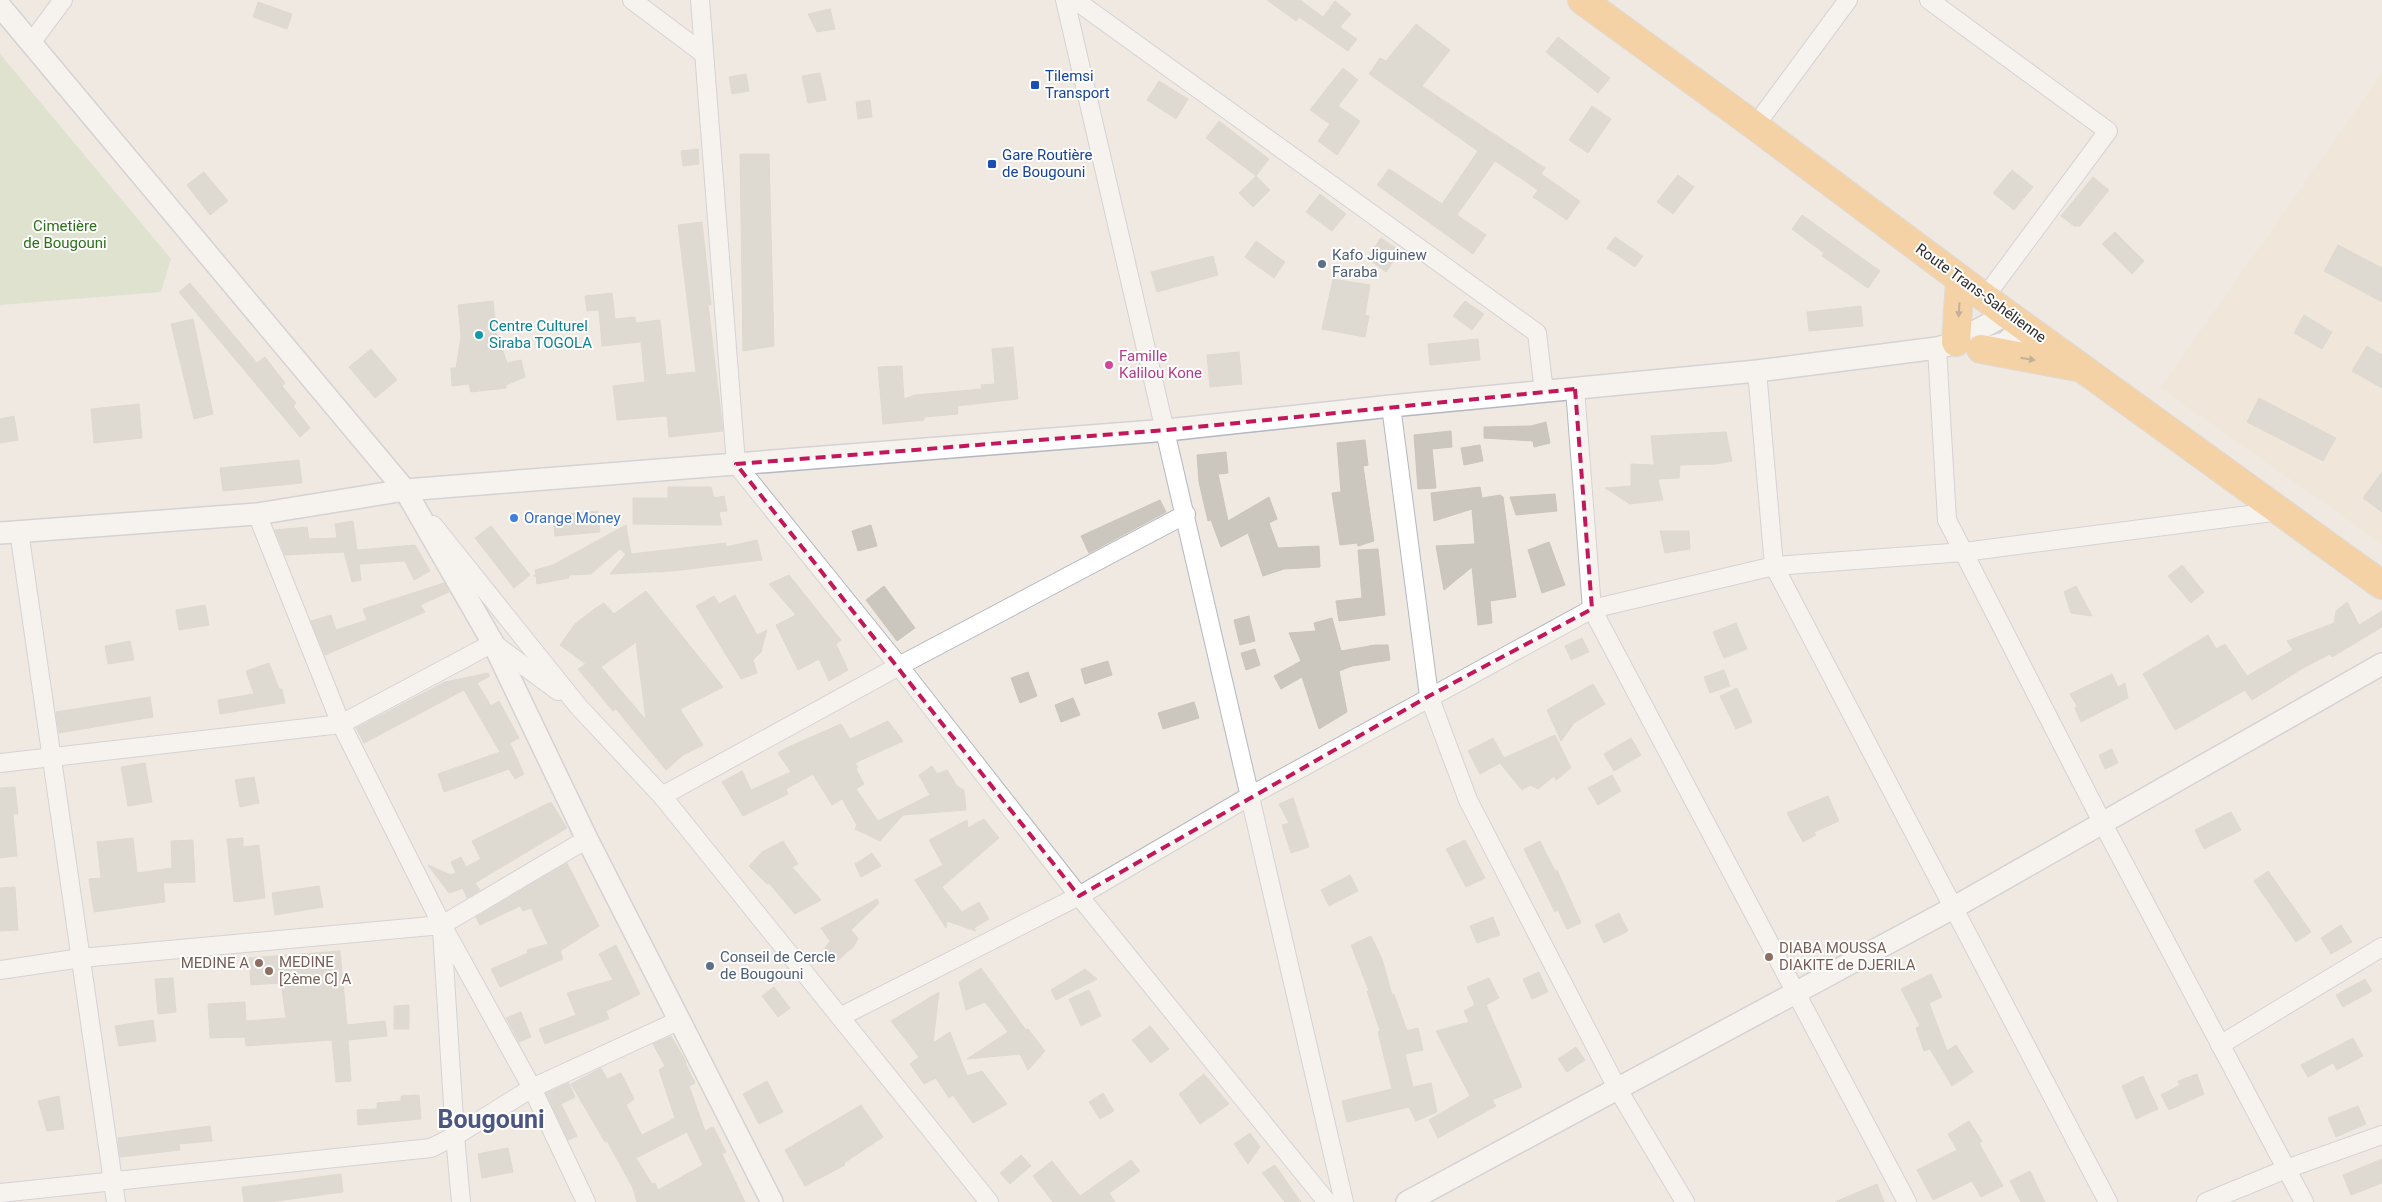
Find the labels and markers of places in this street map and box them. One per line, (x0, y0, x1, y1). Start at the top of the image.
place label: Tilemsi Transport (1045, 67, 1110, 102)
marker: Tilemsi Transport (1029, 79, 1041, 91)
place label: Gare Routière de Bougouni (1002, 146, 1093, 181)
marker: Gare Routière de Bougouni (986, 158, 998, 170)
place label: Kafo Jiguinew Faraba (1332, 246, 1427, 281)
marker: Kafo Jiguinew Faraba (1316, 258, 1328, 270)
place label: Centre Culturel Siraba TOGOLA (489, 317, 592, 352)
marker: Centre Culturel Siraba TOGOLA (473, 329, 485, 341)
place label: Famille Kalilou Kone (1119, 347, 1202, 382)
marker: Famille Kalilou Kone (1103, 359, 1115, 371)
place label: Orange Money (524, 509, 621, 527)
marker: Orange Money (508, 512, 520, 524)
place label: DIABA MOUSSA DIAKITE de DJERILA (1779, 939, 1916, 974)
place label: Conseil de Cercle de Bougouni (720, 948, 836, 983)
marker: DIABA MOUSSA DIAKITE de DJERILA (1763, 951, 1775, 963)
place label: MEDINE [2ème C] A (279, 953, 352, 988)
place label: MEDINE A (181, 954, 249, 972)
marker: MEDINE A (253, 957, 265, 969)
marker: Conseil de Cercle de Bougouni (704, 960, 716, 972)
marker: MEDINE [2ème C] A (263, 965, 275, 977)

